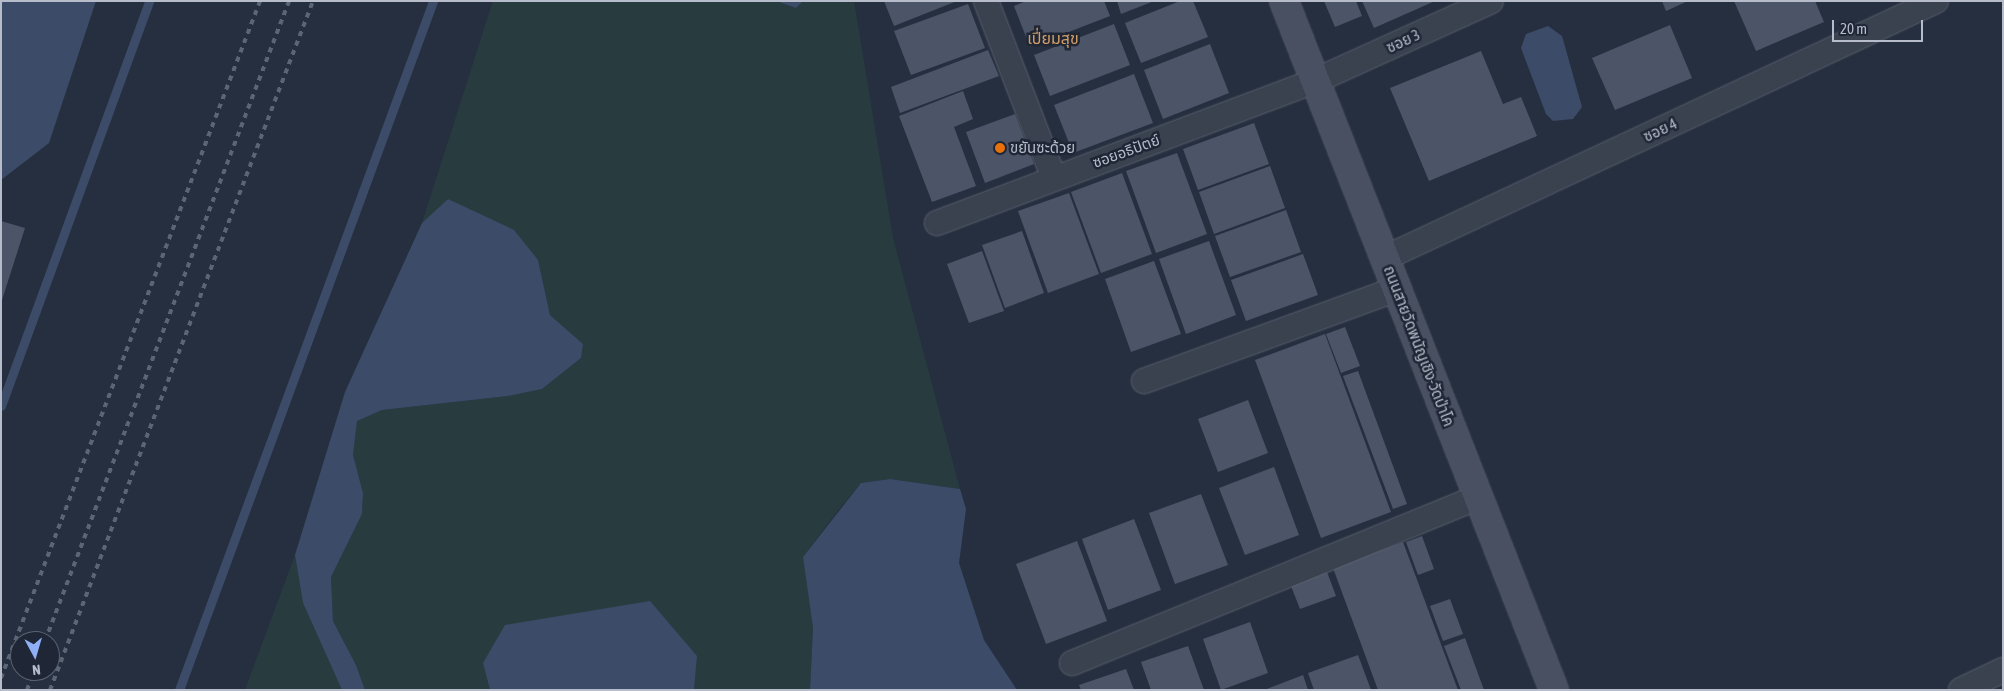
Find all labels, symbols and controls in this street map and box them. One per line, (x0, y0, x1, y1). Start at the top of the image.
scale bar (1834, 10, 1925, 42)
text: 20 m (1840, 20, 1867, 37)
street label: ซอย 3 (1383, 25, 1423, 57)
district label: เปี่ยมสุข (1027, 28, 1079, 48)
street label: ซอย 4 (1640, 114, 1680, 146)
street label: ซอยอธิปัตย์ (1090, 131, 1162, 171)
place label: ขยันซะด้วย (1010, 139, 1075, 157)
marker: ขยันซะด้วย (994, 142, 1006, 154)
street label: ถนนสายวัดพนัญเชิง-วัดป่าโค (1380, 263, 1458, 429)
north arrow (10, 631, 60, 681)
text: N (32, 662, 41, 678)

